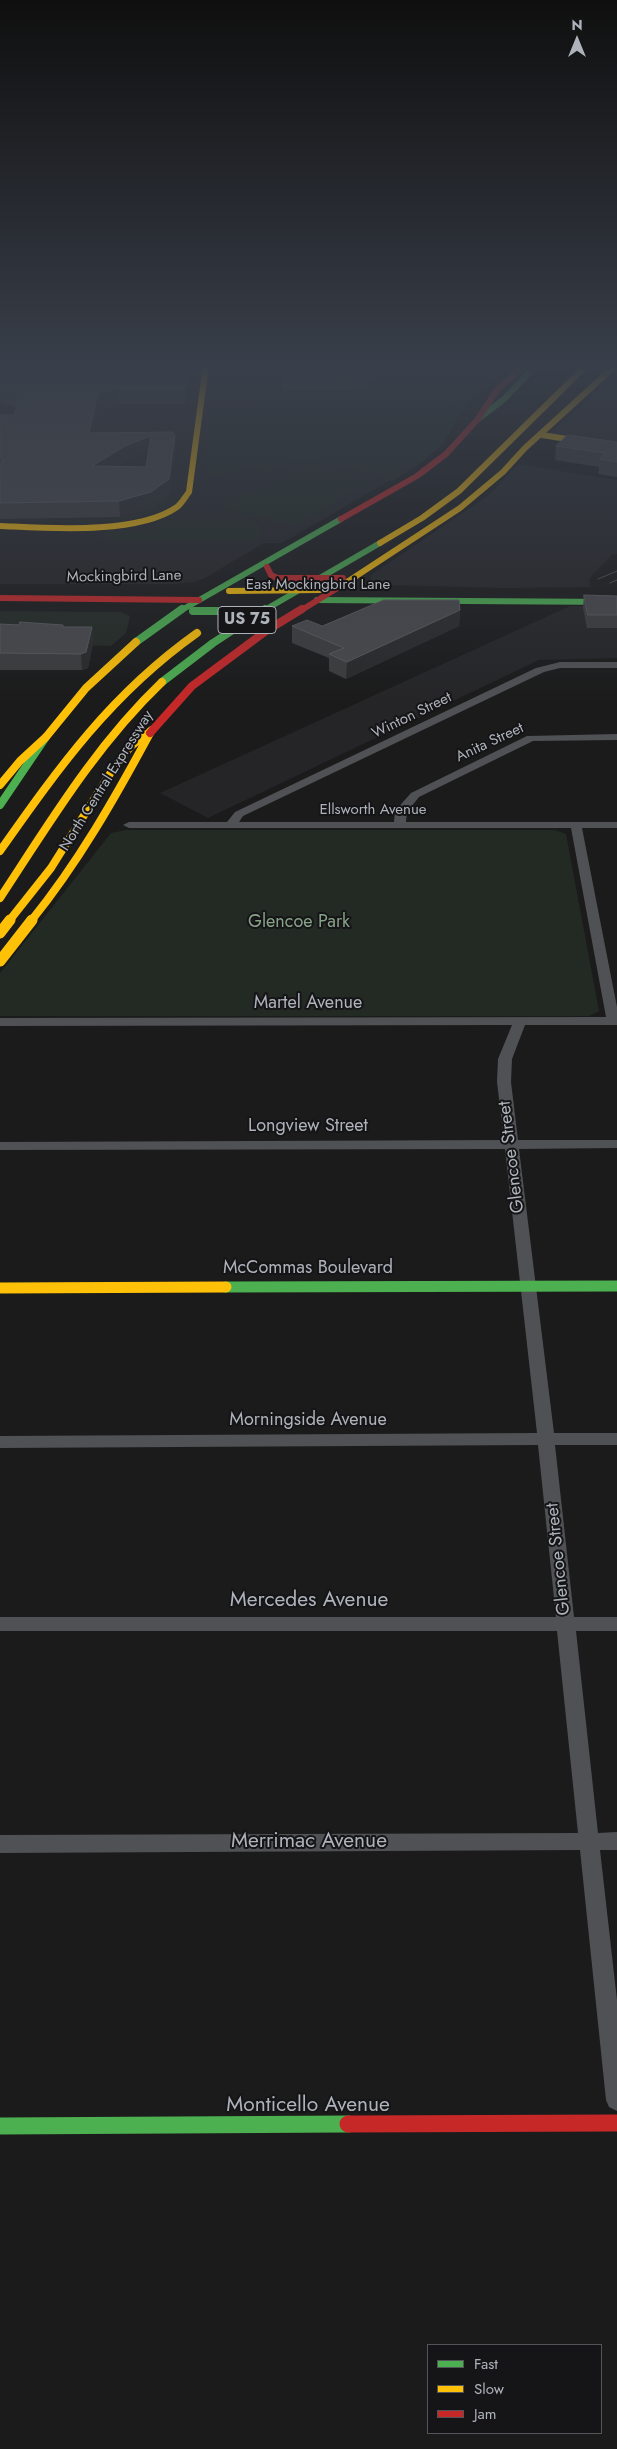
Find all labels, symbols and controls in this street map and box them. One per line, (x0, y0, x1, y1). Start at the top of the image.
north arrow (552, 15, 602, 65)
text: N (571, 15, 583, 35)
street label: Mockingbird Lane (67, 567, 181, 587)
street label: East Mockingbird Lane (246, 576, 390, 594)
road number: US 75 (218, 606, 276, 634)
street label: Winton Street (369, 689, 455, 743)
street label: North Central Expressway (56, 707, 158, 855)
street label: Anita Street (453, 719, 527, 767)
street label: Ellsworth Avenue (319, 801, 427, 819)
park label: Glencoe Park (248, 912, 350, 934)
street label: Martel Avenue (254, 993, 362, 1015)
street label: Glencoe Street (494, 1100, 530, 1214)
street label: Longview Street (248, 1116, 368, 1138)
street label: McCommas Boulevard (223, 1258, 393, 1280)
street label: Morningside Avenue (229, 1410, 387, 1432)
street label: Glencoe Street (542, 1502, 576, 1616)
street label: Mercedes Avenue (230, 1588, 388, 1614)
street label: Merrimac Avenue (231, 1829, 387, 1855)
street label: Monticello Avenue (226, 2093, 390, 2119)
legend (427, 2344, 602, 2434)
text: Fast (474, 2353, 498, 2375)
text: Slow (474, 2378, 504, 2400)
text: Jam (474, 2403, 497, 2425)

